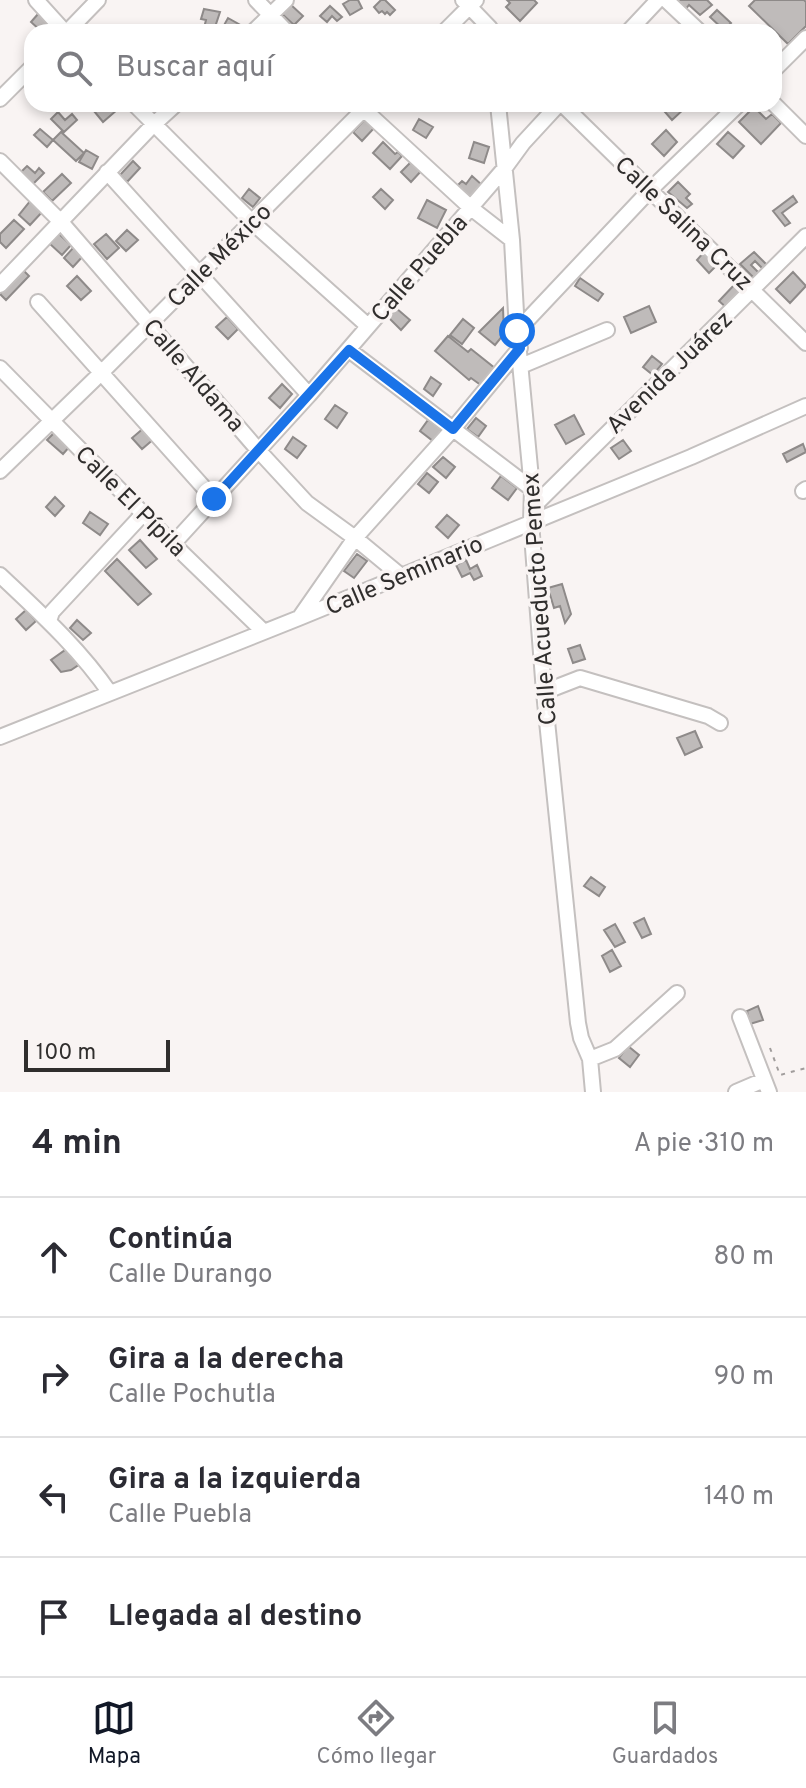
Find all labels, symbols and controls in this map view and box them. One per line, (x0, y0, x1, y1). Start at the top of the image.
search box (24, 24, 782, 112)
icon: search (52, 46, 96, 90)
text: Buscar aquí (116, 50, 274, 87)
street label: Calle Salina Cruz (607, 151, 758, 298)
street label: Calle México (162, 198, 279, 315)
street label: Calle Puebla (366, 209, 475, 329)
street label: Avenida Juárez (601, 305, 740, 441)
street label: Calle Aldama (135, 313, 250, 439)
route start (499, 313, 535, 349)
street label: Calle El Pípila (68, 440, 192, 564)
street label: Calle Acueducto Pemex (517, 472, 565, 726)
route end (196, 481, 232, 517)
street label: Calle Seminario (322, 530, 488, 623)
scale bar (24, 1036, 170, 1072)
text: 100 m (36, 1040, 96, 1067)
text: 4 min (32, 1123, 122, 1166)
text: A pie · 310 m (634, 1128, 774, 1161)
text: Continúa (108, 1222, 233, 1259)
icon: ahead (32, 1235, 76, 1279)
text: 80 m (714, 1241, 774, 1274)
text: Calle Durango (108, 1259, 272, 1292)
text: Gira a la derecha (108, 1342, 344, 1379)
icon: right (32, 1355, 76, 1399)
text: 90 m (714, 1361, 774, 1394)
text: Calle Pochutla (108, 1379, 276, 1412)
text: Gira a la izquierda (108, 1462, 361, 1499)
icon: left (32, 1475, 76, 1519)
text: 140 m (704, 1481, 774, 1514)
text: Calle Puebla (108, 1499, 252, 1532)
icon: arrive (32, 1595, 76, 1639)
text: Llegada al destino (108, 1599, 362, 1636)
tab: Mapa (88, 1696, 141, 1771)
tab: Cómo llegar (316, 1696, 436, 1771)
tab: Guardados (612, 1696, 718, 1771)

